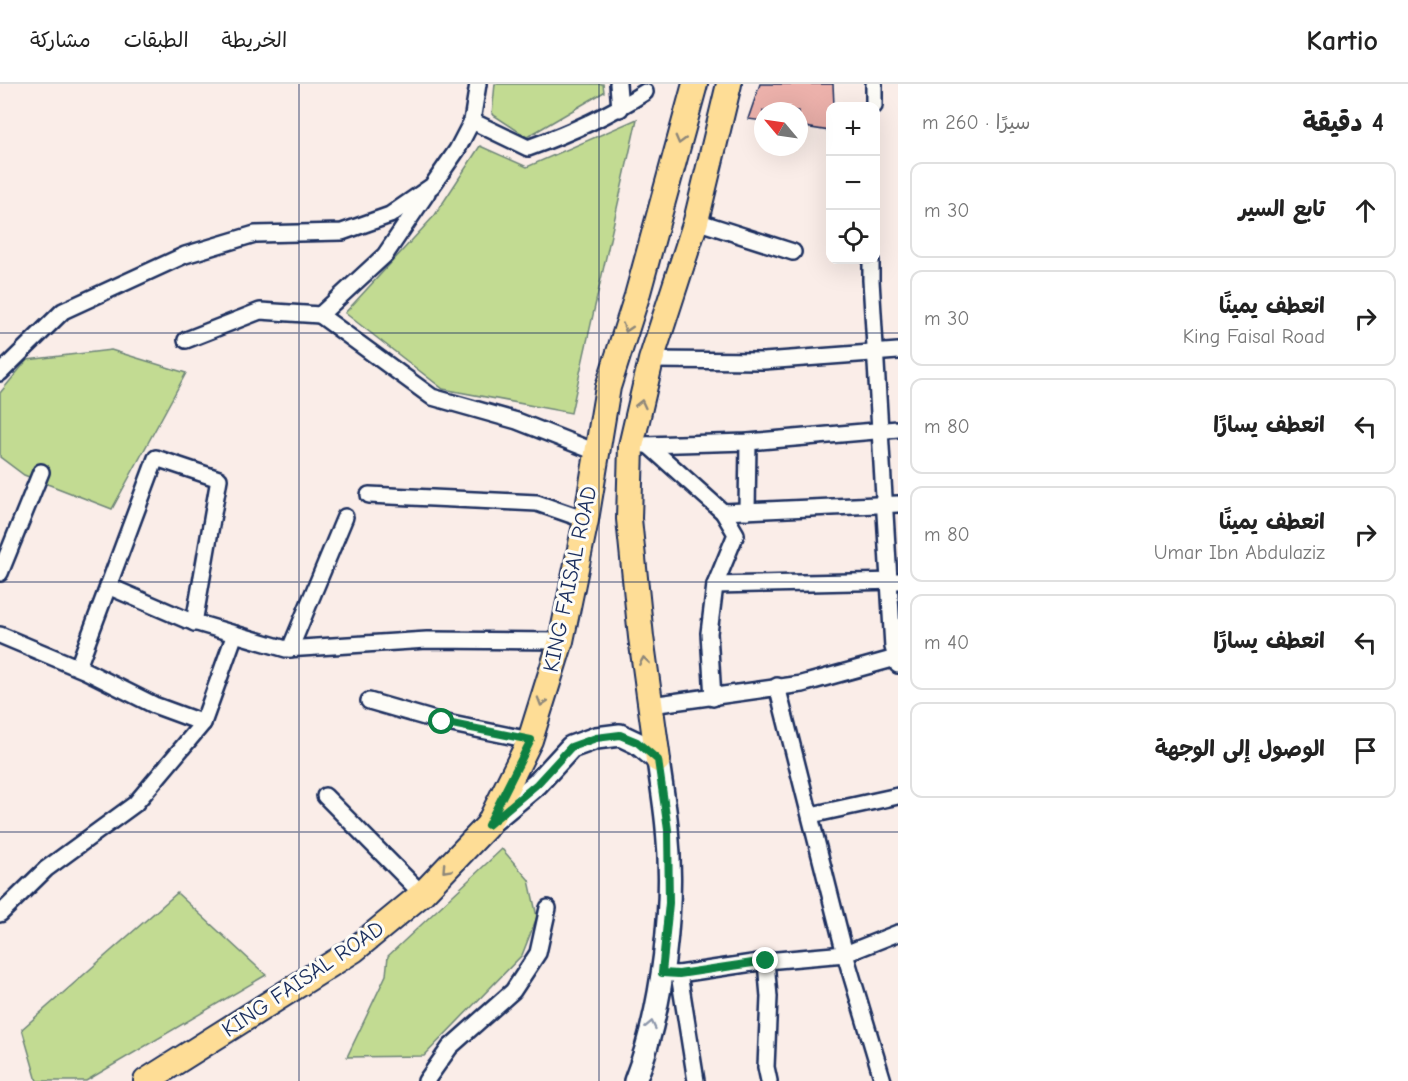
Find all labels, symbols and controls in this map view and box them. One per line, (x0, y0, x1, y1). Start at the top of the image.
text: Kartio (1306, 25, 1378, 57)
text: مشاركة (30, 28, 91, 52)
text: الطبقات (124, 28, 189, 52)
text: الخريطة (222, 28, 287, 52)
north arrow (754, 102, 808, 156)
map controls (826, 102, 880, 264)
button: + (826, 102, 880, 156)
text: 4 دقيقة (1303, 108, 1384, 138)
text: سيرًا · 260 m (922, 111, 1030, 134)
one-way arrow (675, 135, 687, 145)
button: − (826, 156, 880, 210)
icon: ahead (1349, 194, 1382, 227)
text: تابع السير (1239, 196, 1325, 222)
text: 30 m (924, 199, 970, 222)
button: locate (826, 210, 880, 264)
text: انعطف يمينًا (1219, 293, 1325, 319)
icon: right (1349, 302, 1382, 335)
text: 30 m (924, 307, 970, 330)
one-way arrow (622, 322, 634, 333)
text: King Faisal Road (1183, 325, 1325, 348)
one-way arrow (634, 400, 647, 410)
icon: left (1349, 410, 1382, 443)
text: انعطف يسارًا (1213, 412, 1325, 438)
text: 80 m (924, 415, 970, 438)
street label: KING FAISAL ROAD (538, 484, 602, 674)
text: انعطف يمينًا (1219, 509, 1325, 535)
icon: right (1349, 518, 1382, 551)
text: 80 m (924, 523, 970, 546)
text: Umar Ibn Abdulaziz (1154, 541, 1325, 564)
icon: left (1349, 626, 1382, 659)
text: انعطف يسارًا (1213, 628, 1325, 654)
text: 40 m (924, 631, 969, 654)
one-way arrow (639, 656, 651, 665)
one-way arrow (537, 696, 549, 707)
route start (428, 708, 454, 734)
icon: arrive (1349, 734, 1382, 767)
text: الوصول إلى الوجهة (1155, 736, 1325, 762)
one-way arrow (443, 861, 454, 872)
street label: KING FAISAL ROAD (217, 915, 389, 1043)
route end (752, 947, 778, 973)
one-way arrow (644, 1020, 657, 1030)

